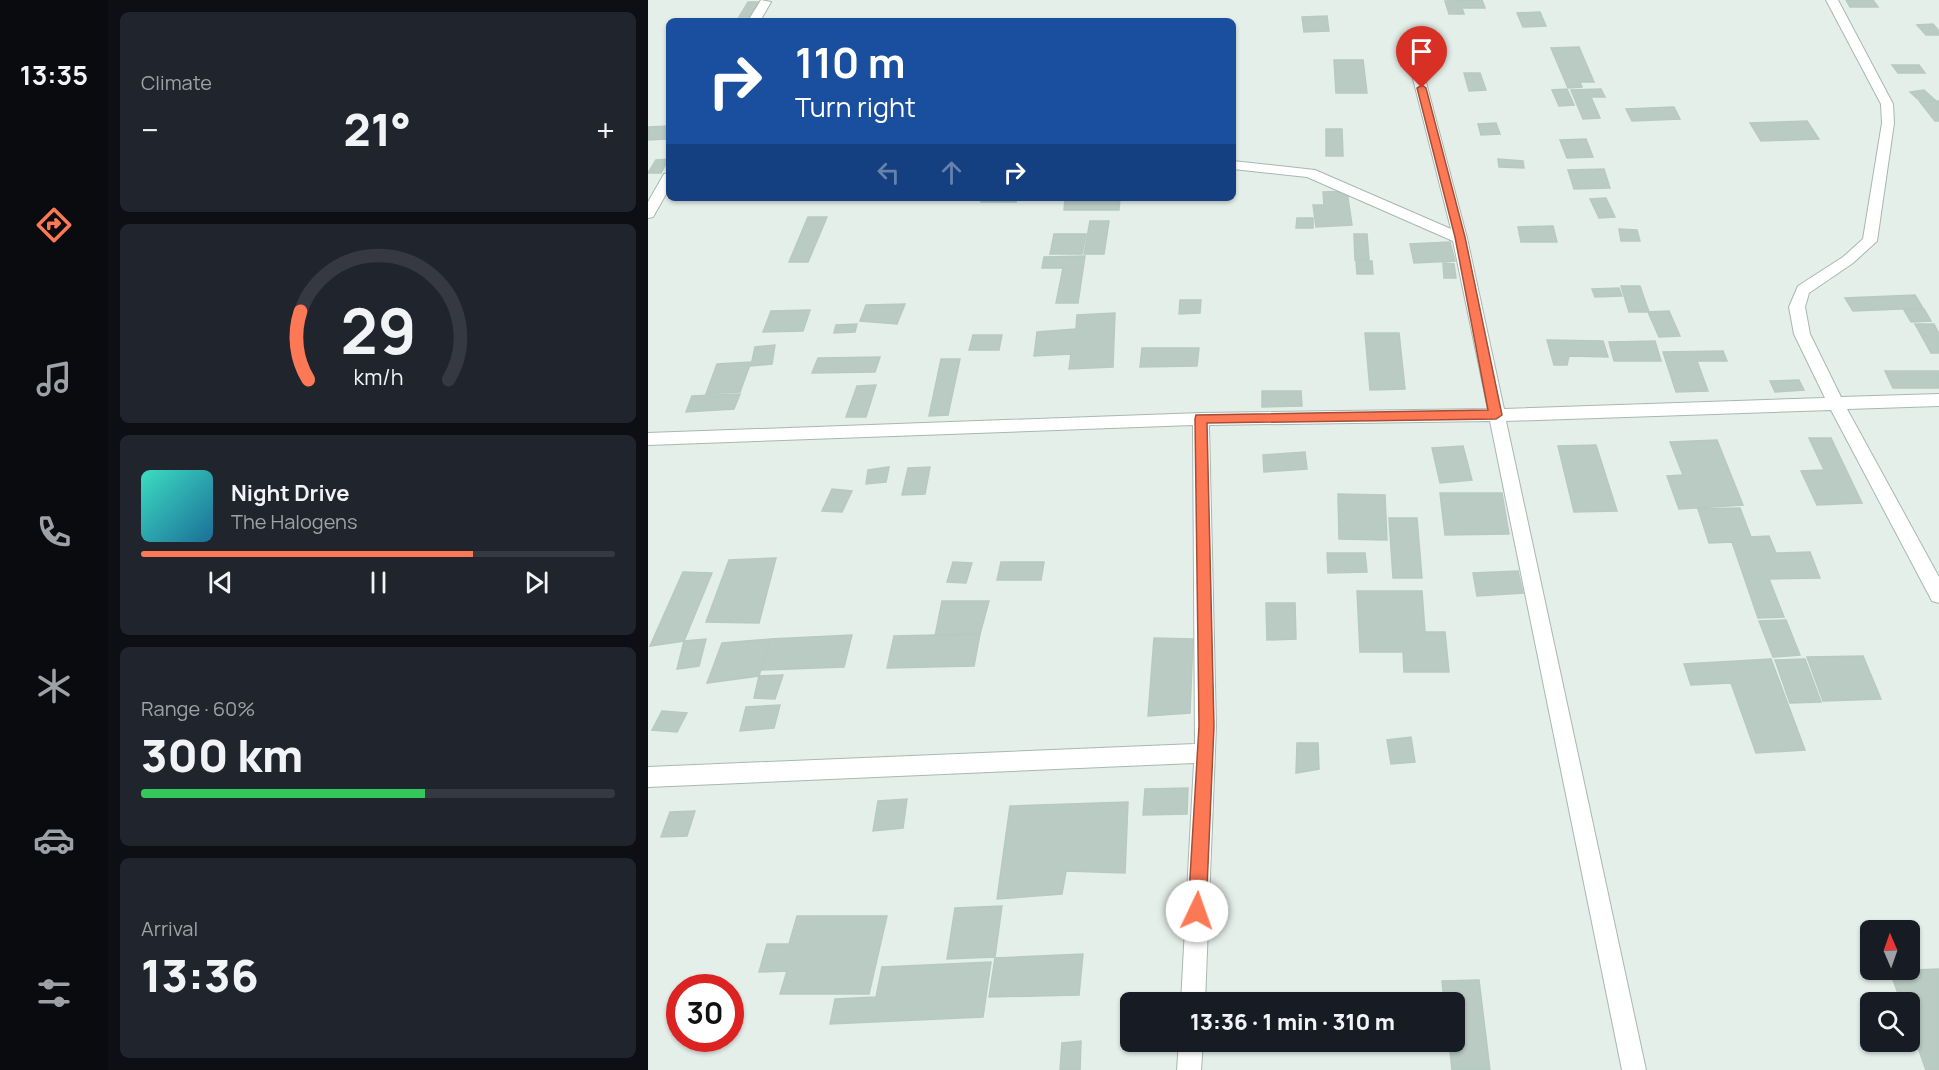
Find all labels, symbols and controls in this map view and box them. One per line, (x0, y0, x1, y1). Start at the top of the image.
pin (1396, 26, 1447, 88)
text: 110 m (795, 33, 906, 91)
icon: arrive (1405, 35, 1438, 68)
icon: right (696, 42, 774, 120)
text: 13:35 (20, 56, 88, 93)
text: Climate (141, 69, 212, 96)
text: Turn right (795, 88, 916, 125)
text: 21° (343, 98, 411, 160)
text: − (141, 107, 159, 152)
text: + (596, 107, 615, 152)
icon: left (872, 156, 905, 189)
icon: ahead (935, 156, 968, 189)
icon: right (998, 156, 1031, 189)
icon: directions (33, 204, 75, 246)
text: 29 (340, 288, 416, 374)
icon: music (33, 358, 75, 400)
text: km/h (353, 363, 403, 392)
text: Night Drive (231, 478, 350, 508)
text: The Halogens (231, 508, 357, 535)
icon: phone (33, 511, 75, 553)
icon: previous (204, 566, 237, 599)
icon: pause (362, 566, 395, 599)
icon: next (520, 566, 553, 599)
icon: climate (33, 665, 75, 707)
text: Range · 60% (141, 695, 255, 722)
text: 300 km (141, 724, 303, 786)
icon: car (33, 819, 75, 861)
position arrow (1165, 879, 1229, 943)
text: Arrival (141, 915, 198, 942)
north arrow (1860, 920, 1920, 980)
map controls (1860, 920, 1920, 1052)
text: 13:36 (141, 944, 259, 1006)
icon: filters (33, 972, 75, 1014)
speed limit sign: 30 (666, 974, 744, 1052)
button: search (1860, 992, 1920, 1052)
text: 13:36 · 1 min · 310 m (1190, 1007, 1395, 1037)

